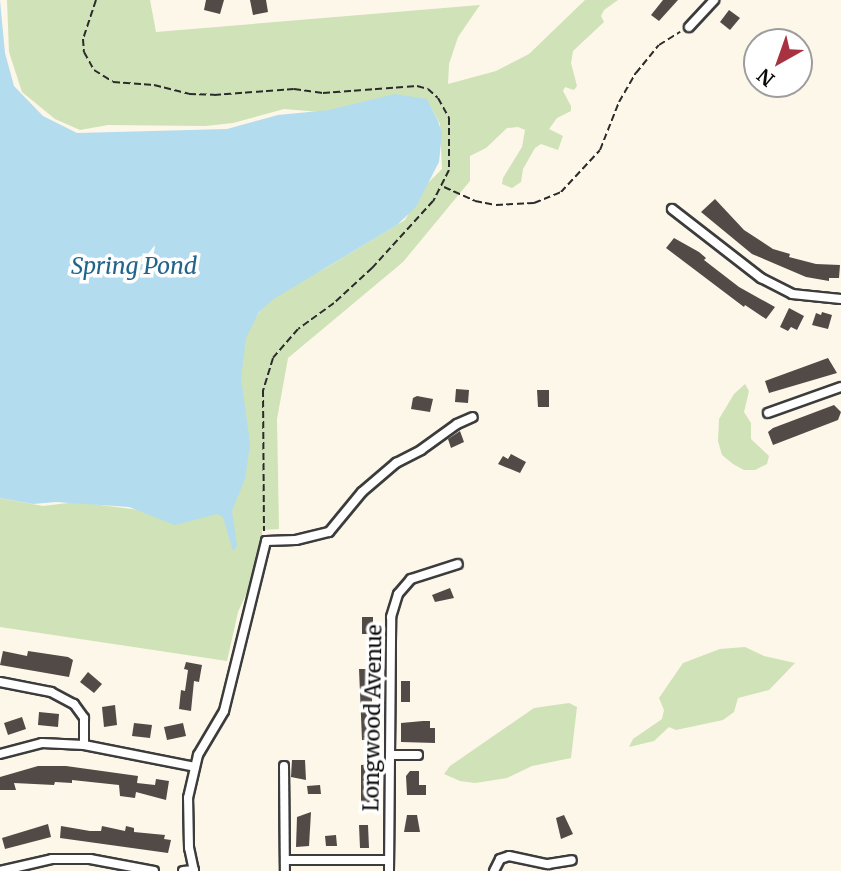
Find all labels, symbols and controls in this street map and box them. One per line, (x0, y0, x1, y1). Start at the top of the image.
north arrow (743, 28, 813, 98)
text: N (752, 64, 779, 92)
water label: Spring Pond (71, 252, 197, 280)
street label: Longwood Avenue (359, 624, 387, 812)

